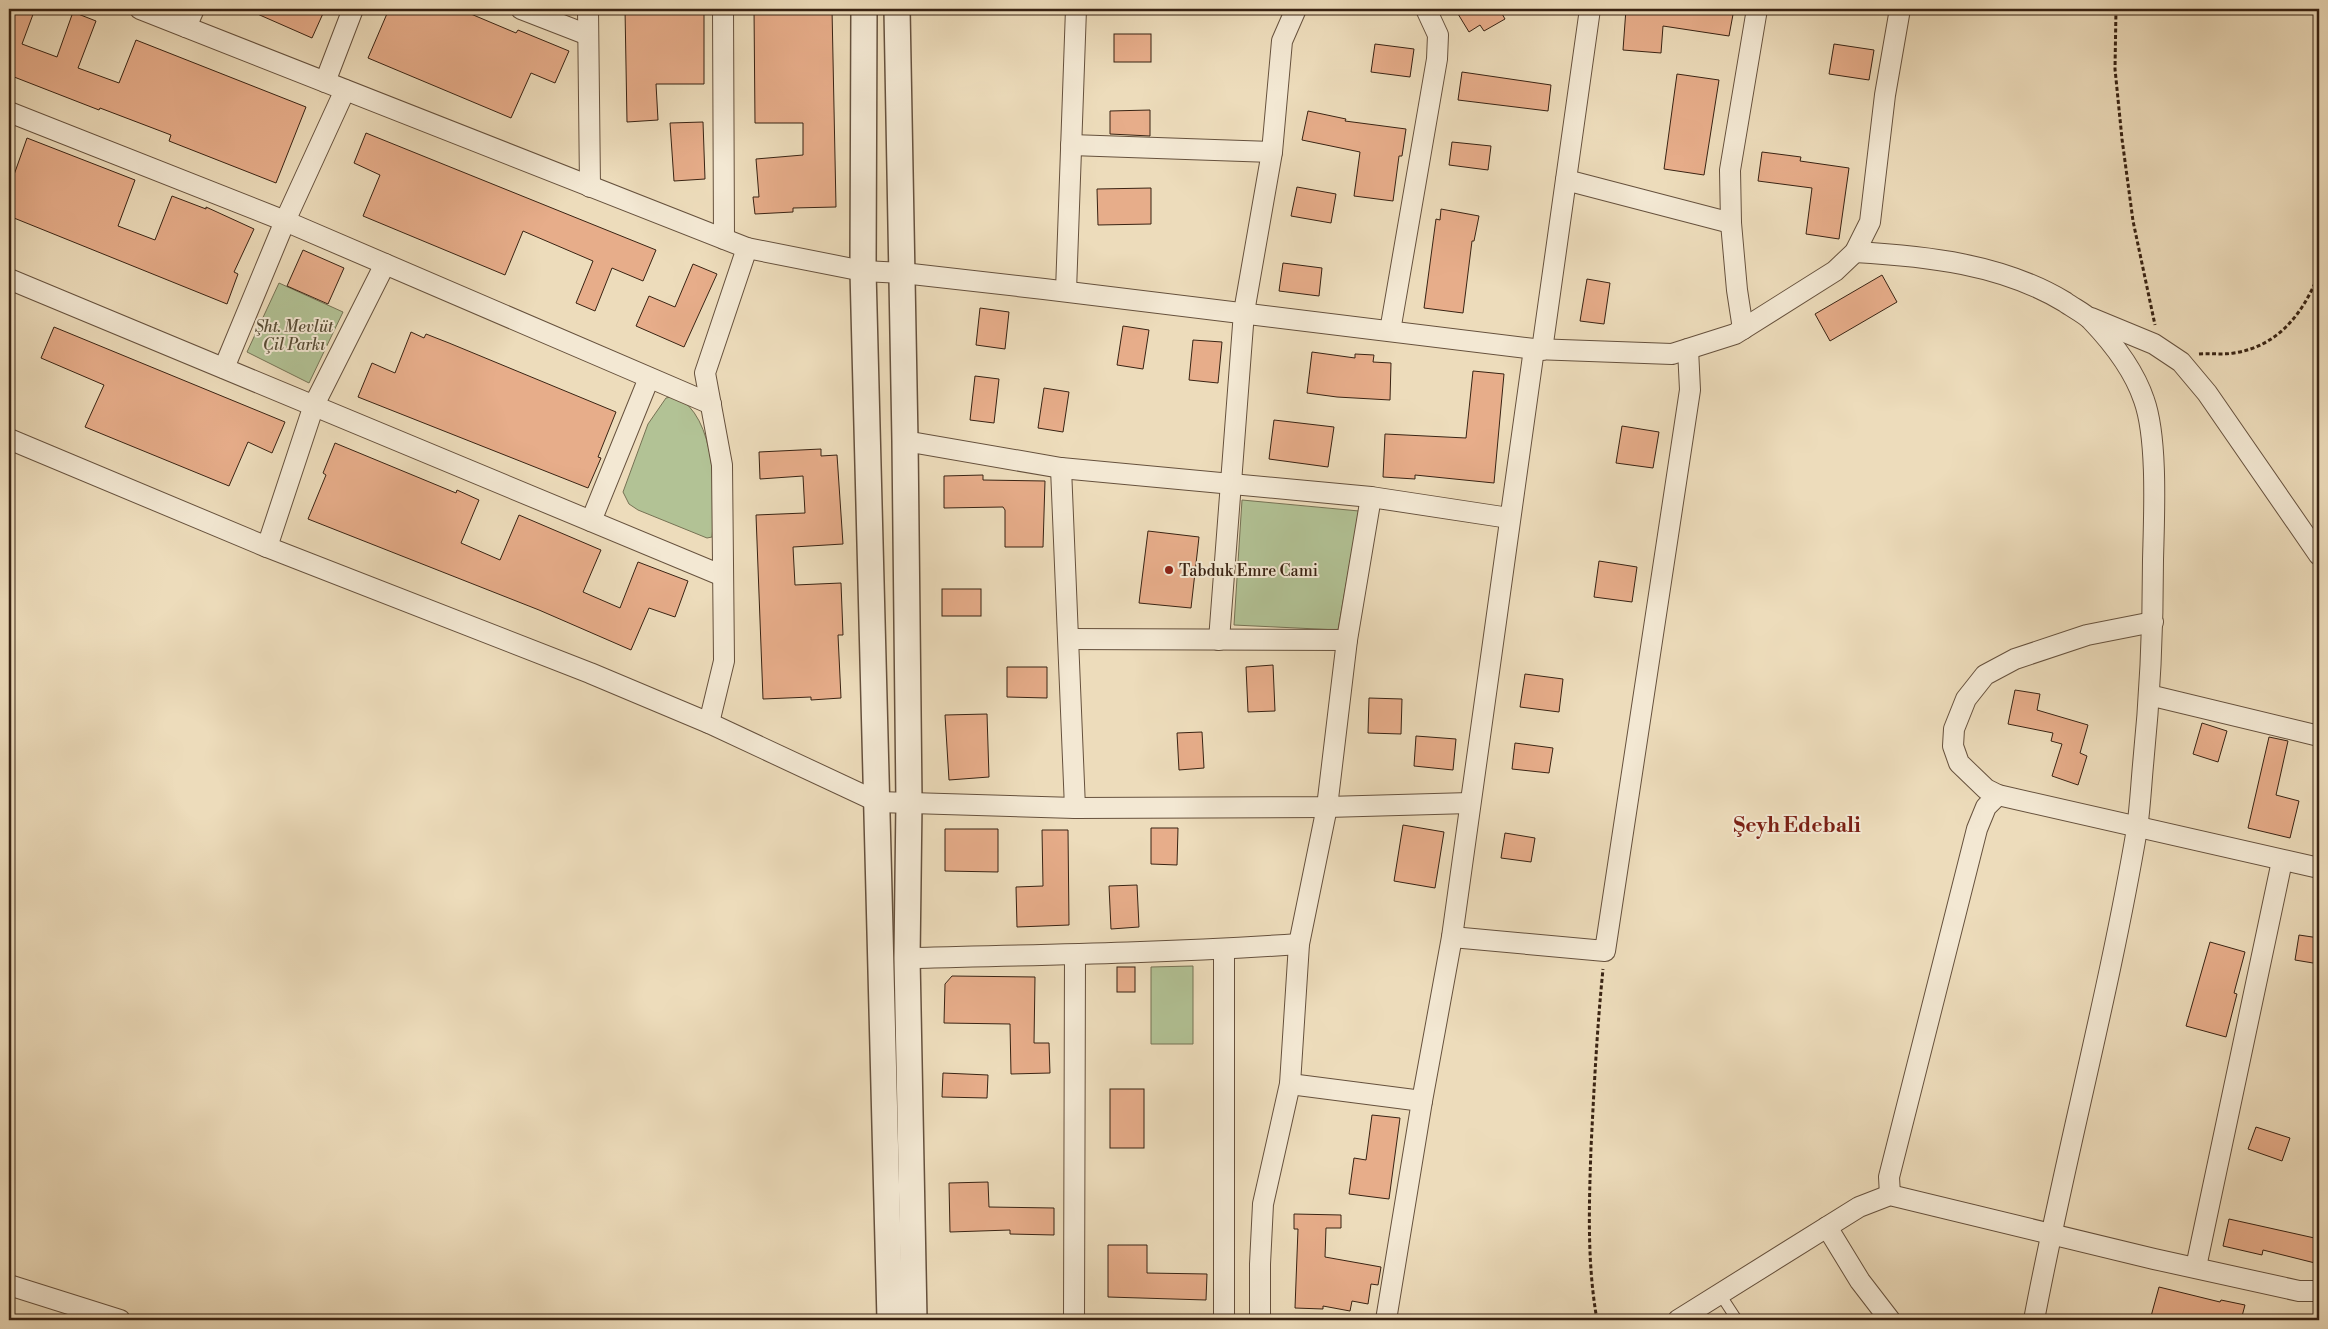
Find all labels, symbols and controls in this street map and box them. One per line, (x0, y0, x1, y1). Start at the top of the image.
park label: Şht. Mevlüt Çil Parkı (255, 317, 334, 355)
place label: Tabduk Emre Cami (1179, 561, 1318, 581)
marker: Tabduk Emre Cami (1163, 564, 1175, 576)
district label: Şeyh Edebali (1733, 813, 1861, 839)

